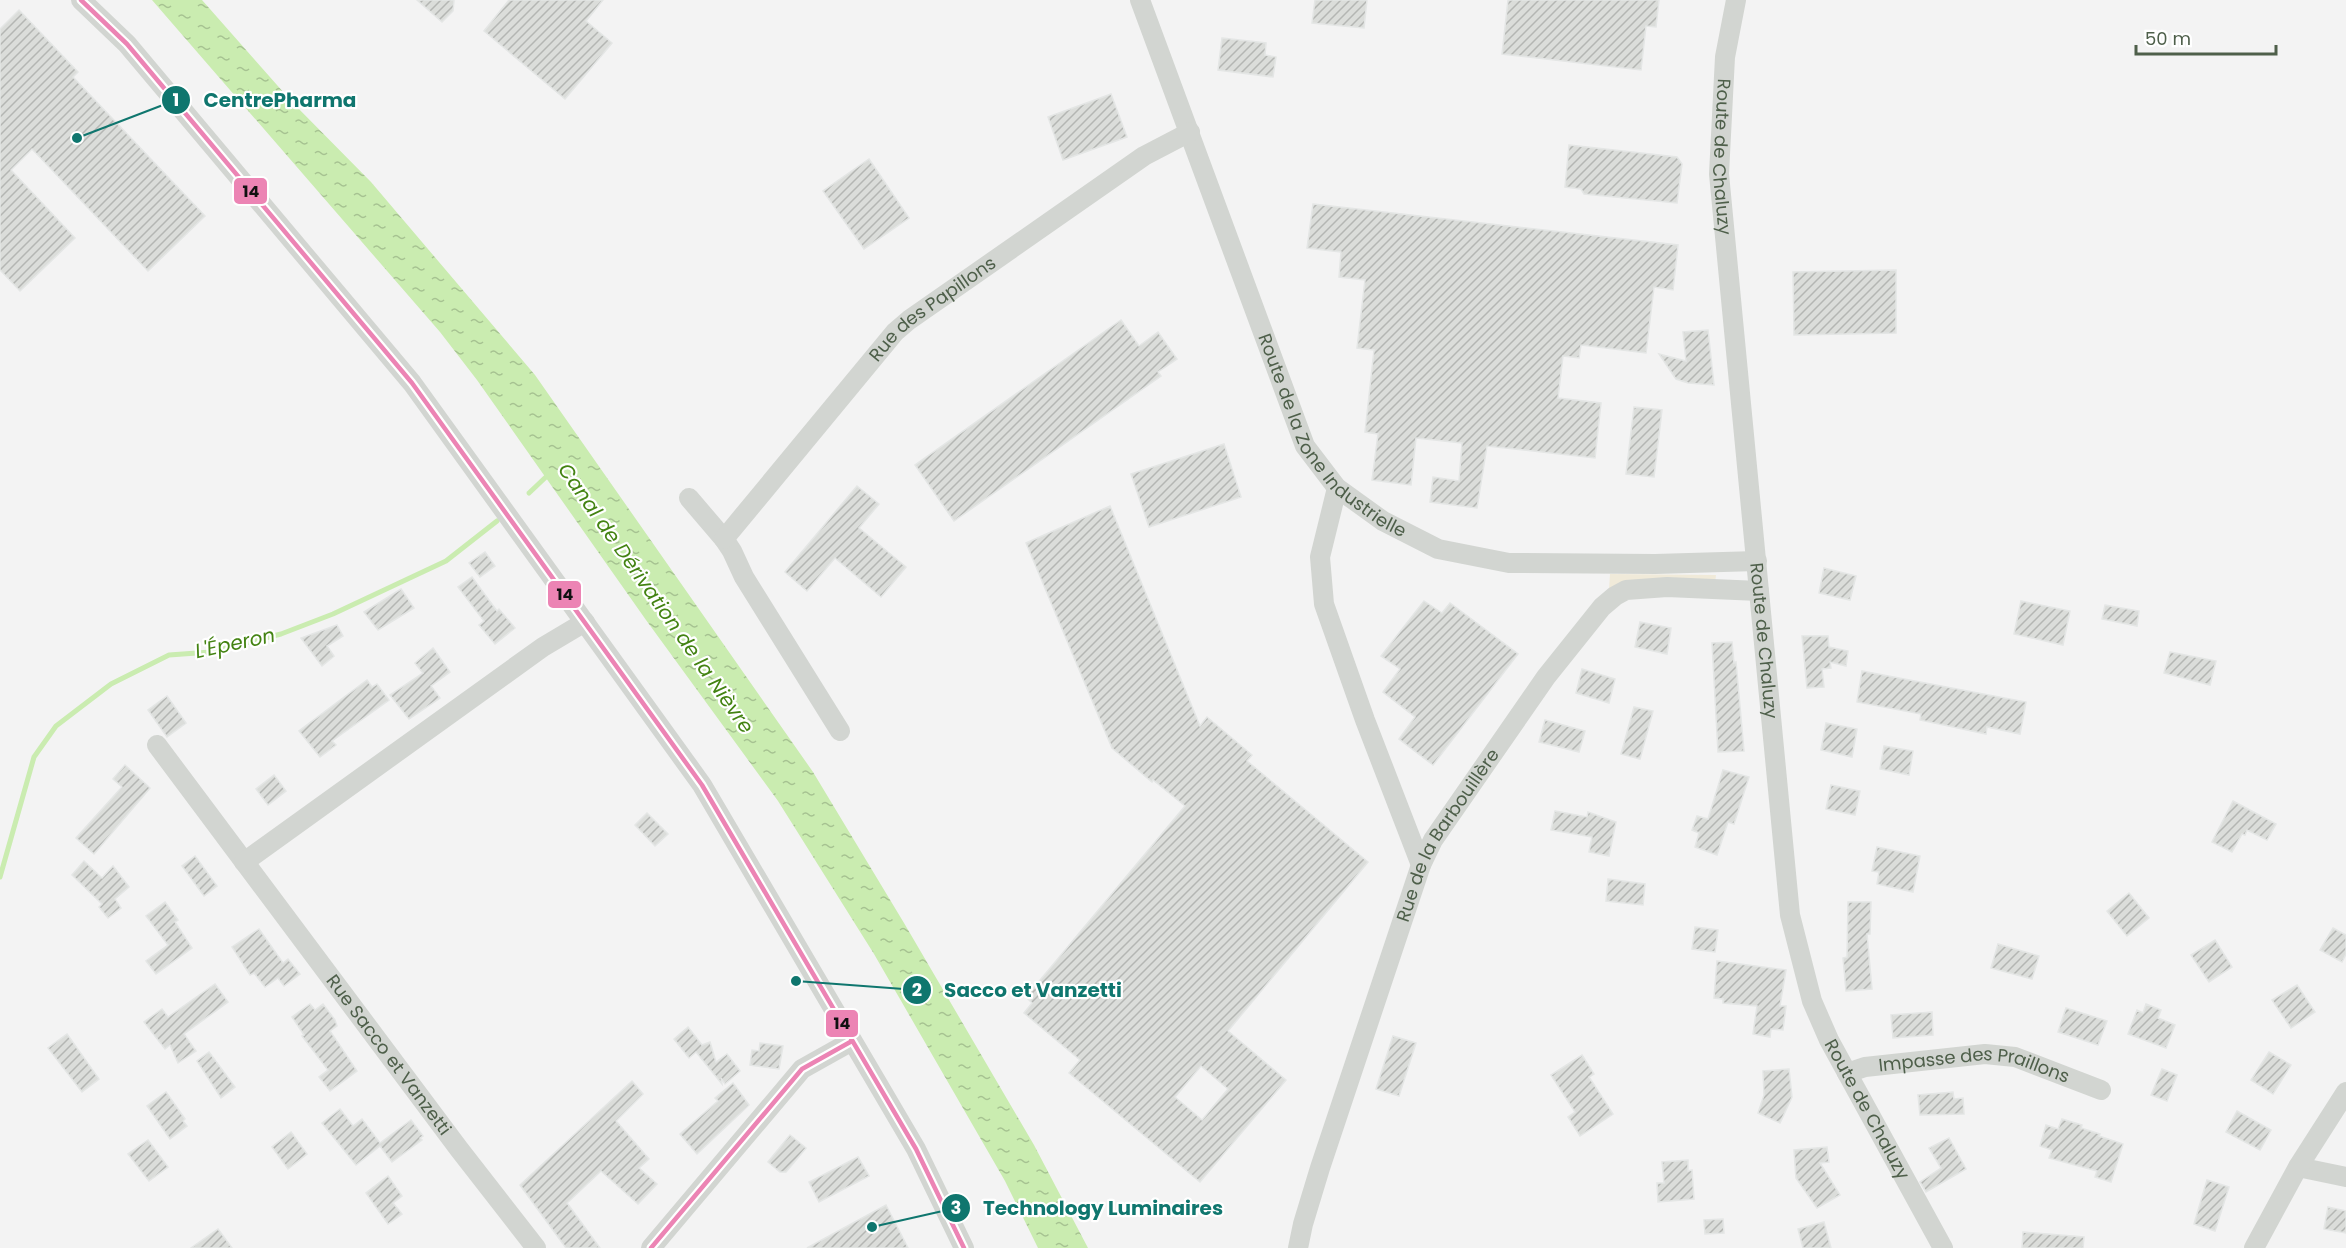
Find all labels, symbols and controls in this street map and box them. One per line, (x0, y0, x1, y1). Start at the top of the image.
scale bar (2136, 18, 2276, 56)
text: 50 m (2145, 26, 2191, 51)
street label: Route de Chaluzy (1707, 78, 1738, 236)
callout: CentrePharma (161, 81, 368, 119)
text: CentrePharma (204, 86, 356, 114)
text: 1 (173, 87, 179, 112)
line badge: 14 (233, 177, 268, 205)
text: 14 (243, 180, 260, 203)
street label: Rue des Papillons (863, 250, 1001, 366)
street label: Route de la Zone Industrielle (1252, 330, 1411, 543)
water label: Canal de Dérivation de la Nièvre (552, 457, 760, 739)
street label: Route de Chaluzy (1744, 561, 1784, 720)
line badge: 14 (547, 580, 582, 609)
text: 14 (557, 583, 574, 606)
water label: L'Éperon (192, 621, 278, 665)
street label: Rue de la Barbouillère (1390, 743, 1505, 925)
street label: Rue Sacco et Vanzetti (321, 969, 457, 1140)
callout: Sacco et Vanzetti (902, 971, 1134, 1009)
text: Sacco et Vanzetti (944, 976, 1122, 1004)
text: 2 (912, 977, 922, 1002)
line badge: 14 (825, 1009, 859, 1038)
text: 14 (834, 1012, 851, 1035)
street label: Route de Chaluzy (1819, 1034, 1916, 1184)
street label: Impasse des Praillons (1877, 1041, 2073, 1089)
callout: Technology Luminaires (941, 1189, 1235, 1227)
text: Technology Luminaires (983, 1194, 1223, 1222)
text: 3 (951, 1195, 961, 1220)

